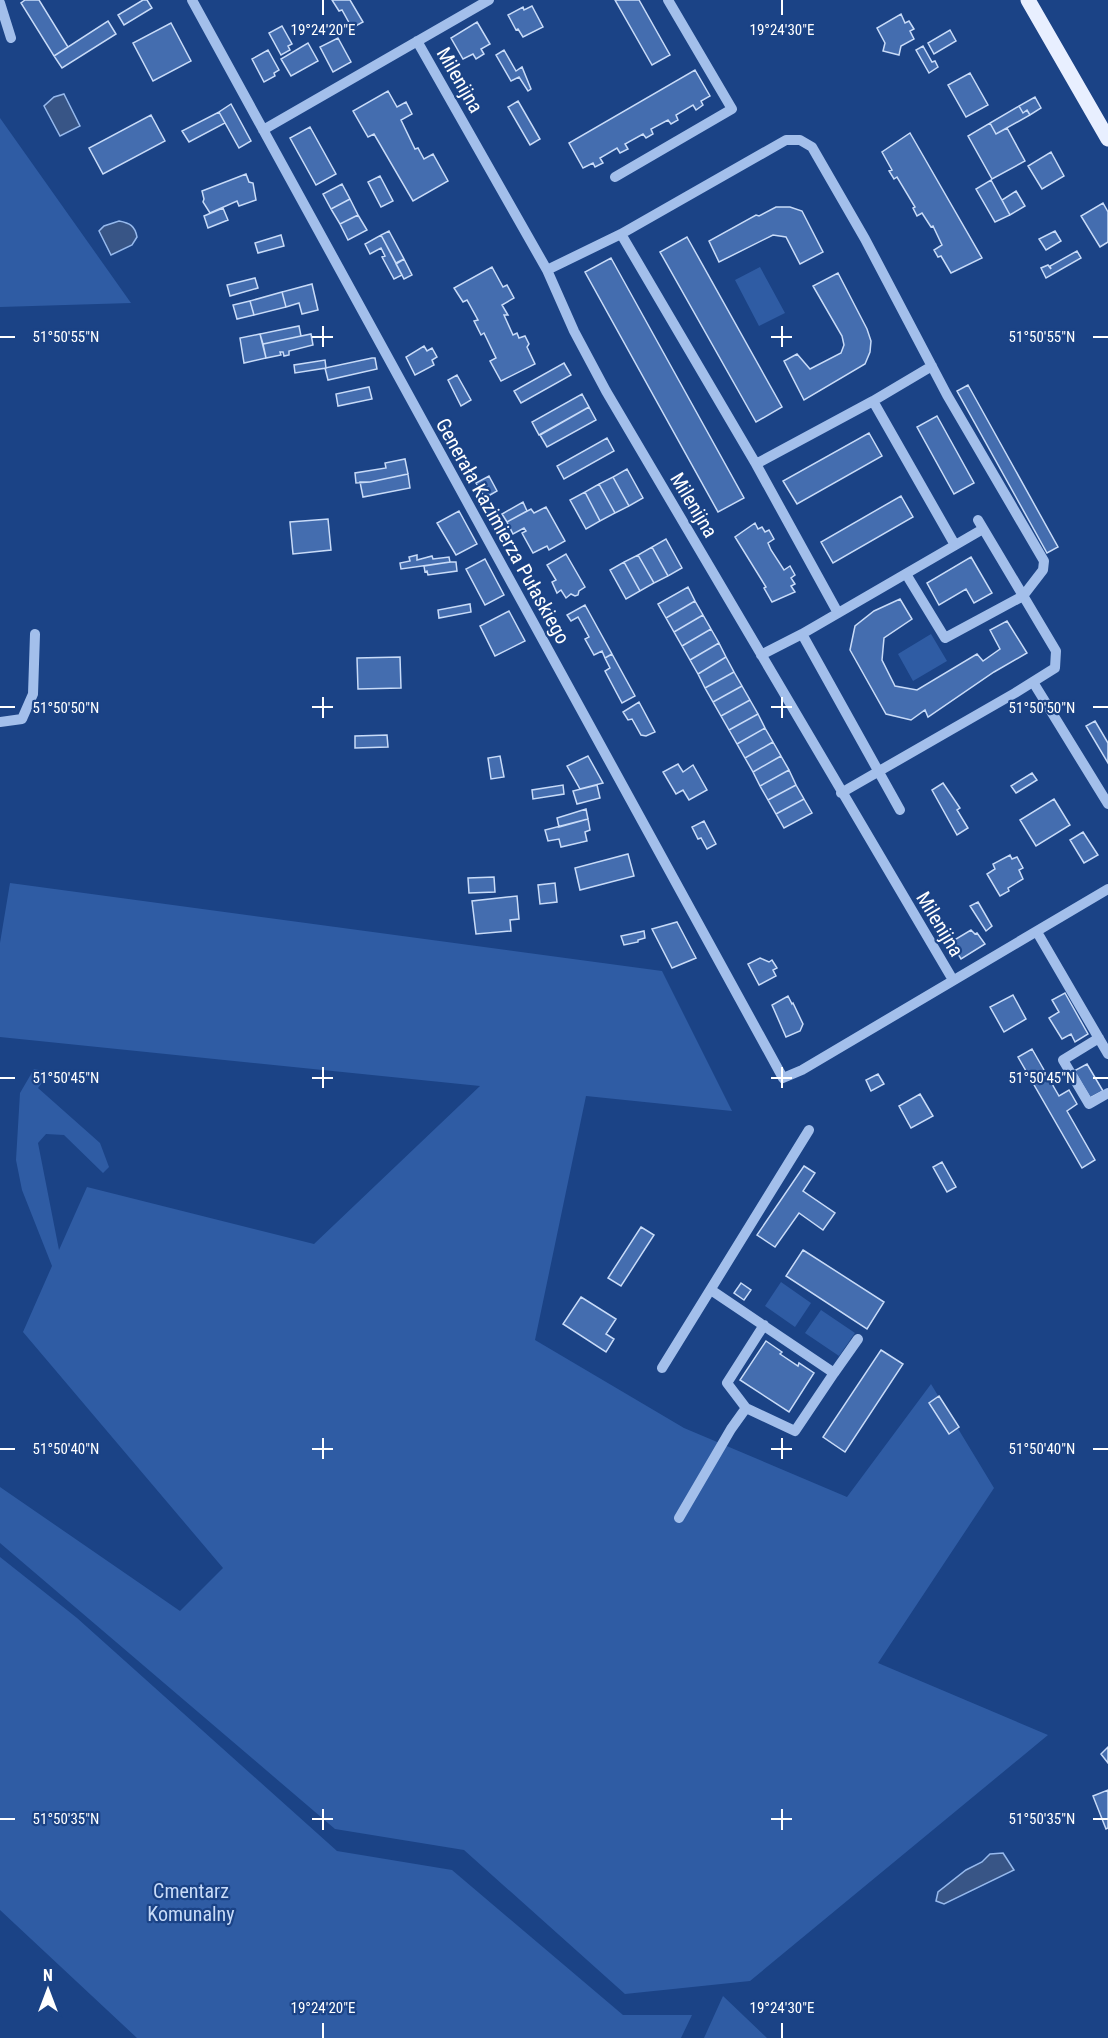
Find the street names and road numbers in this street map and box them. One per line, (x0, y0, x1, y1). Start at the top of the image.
street label: Milenijna (432, 43, 488, 117)
street label: Generała Kazimierza Pułaskiego (431, 414, 575, 648)
street label: Milenijna (665, 468, 723, 542)
street label: Milenijna (911, 887, 969, 961)

